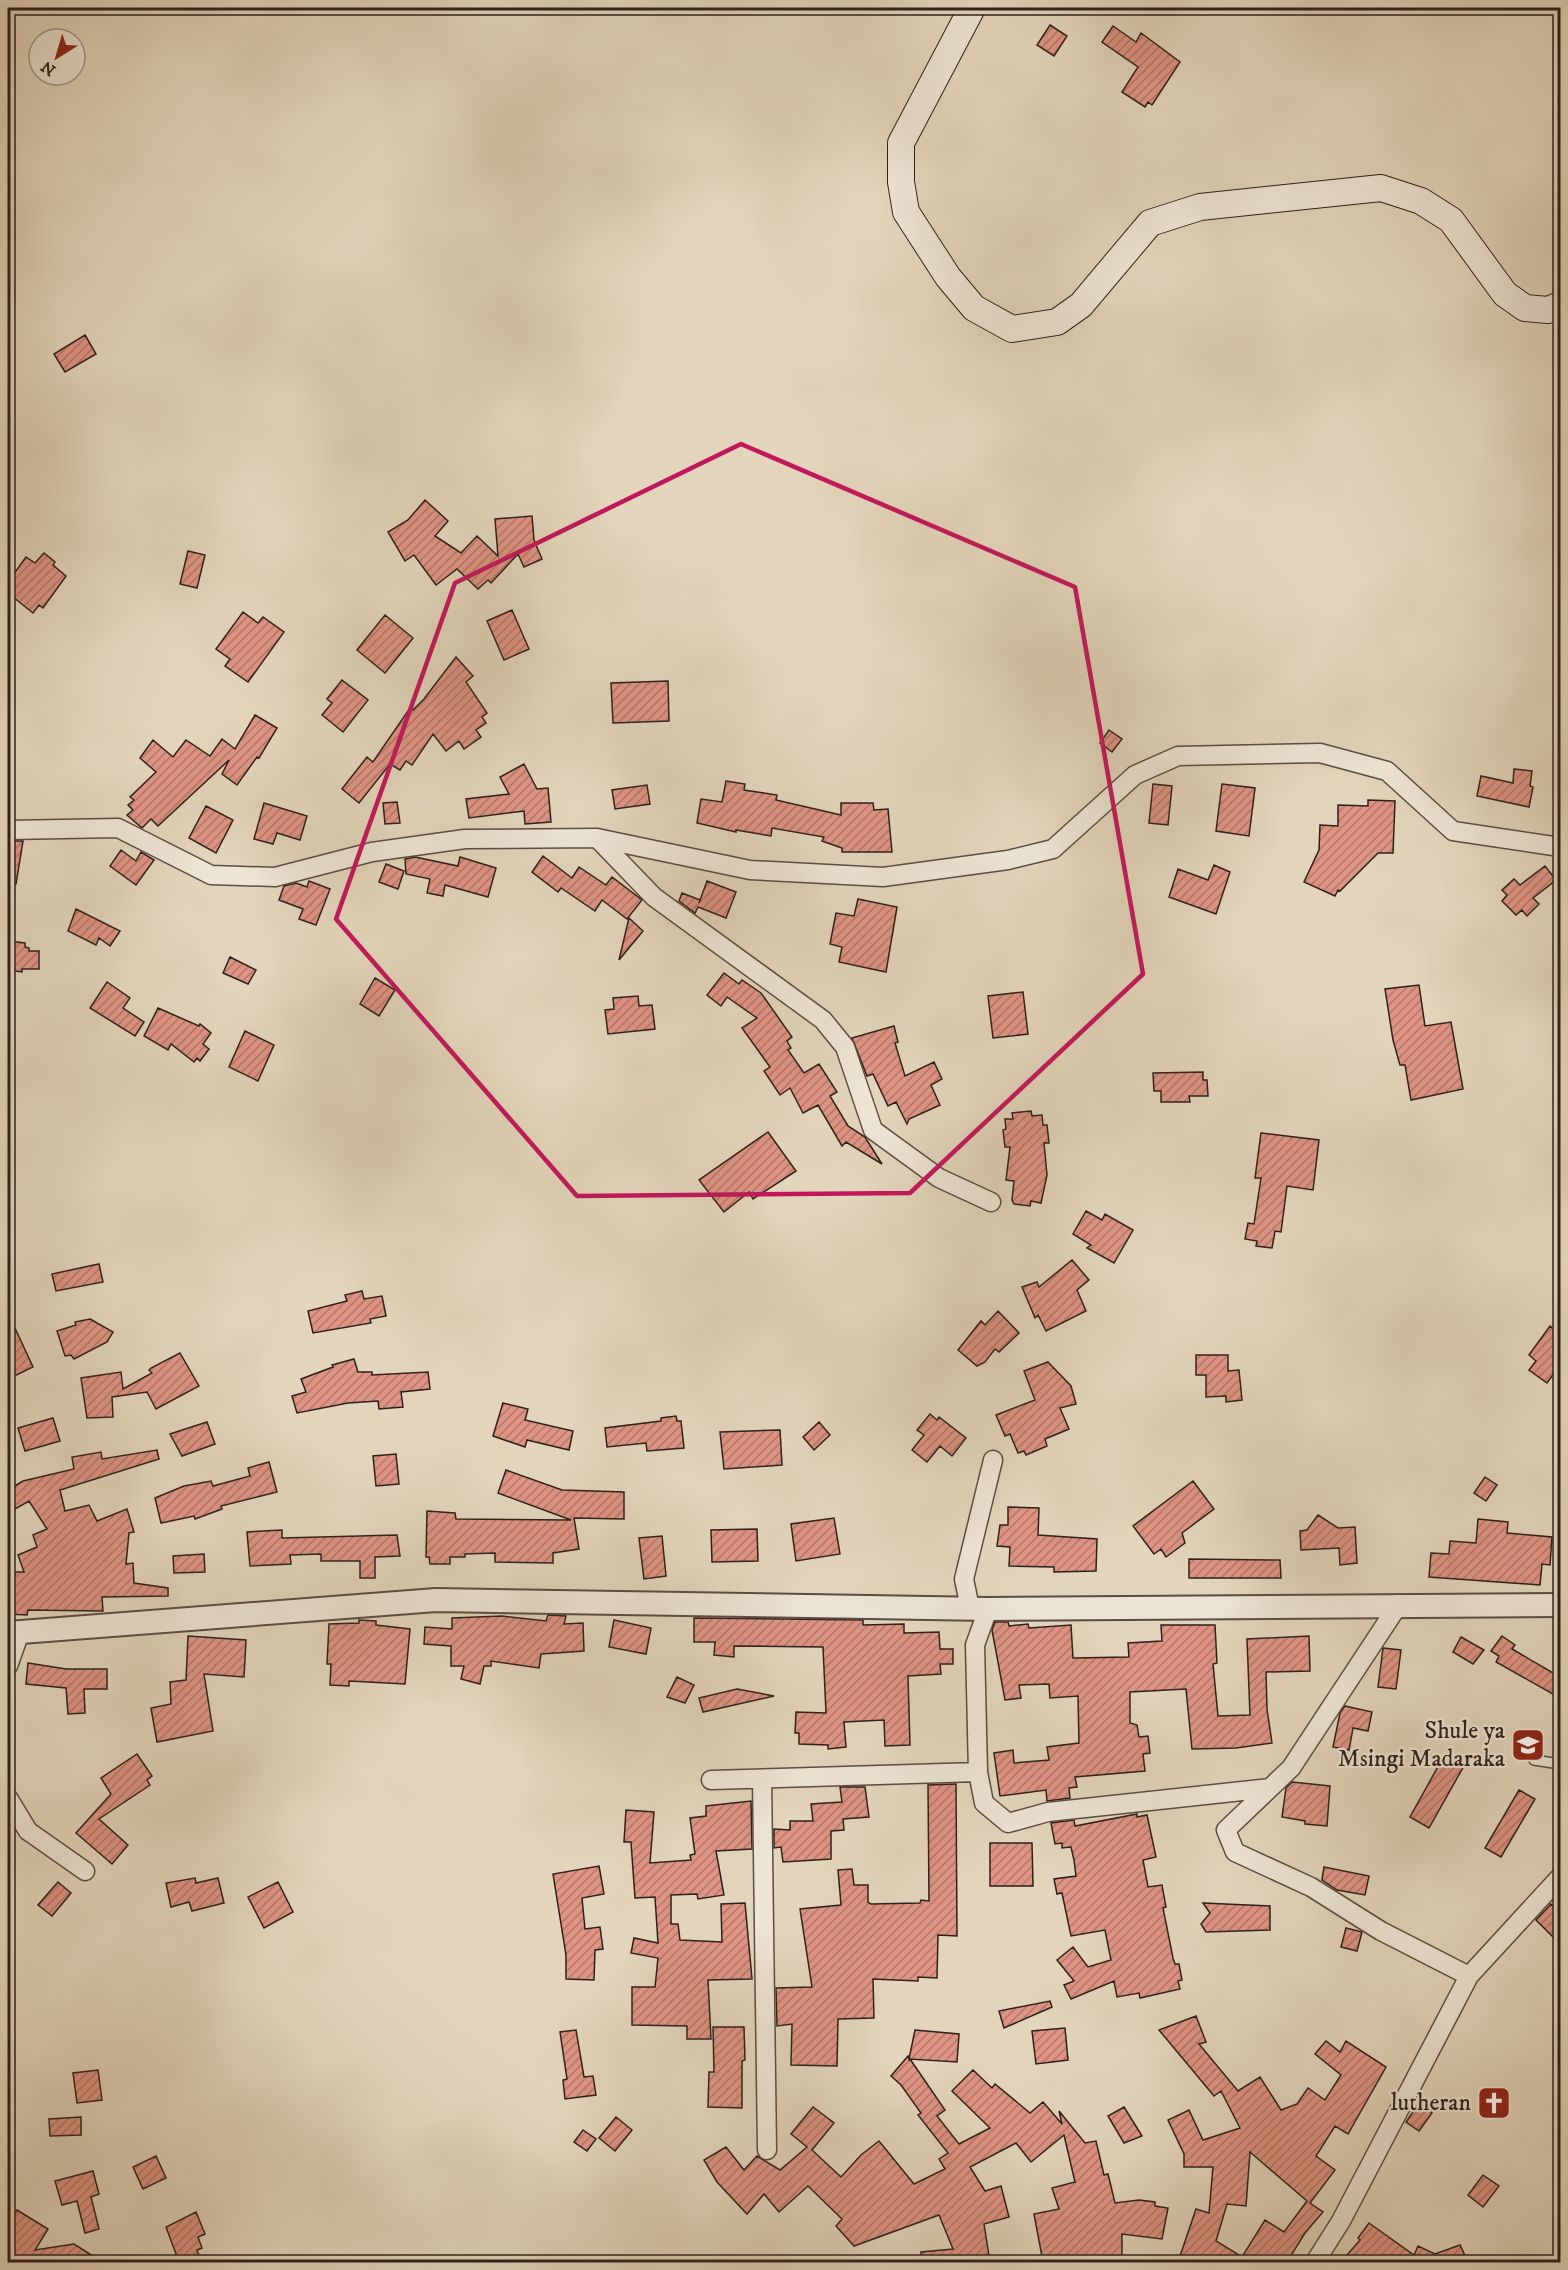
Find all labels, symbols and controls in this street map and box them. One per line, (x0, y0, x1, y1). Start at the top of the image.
north arrow (27, 27, 87, 87)
text: N (37, 56, 60, 80)
place label: Shule ya Msingi Madaraka (1338, 1716, 1506, 1774)
school or university icon: Shule ya Msingi Madaraka (1510, 1727, 1546, 1763)
church icon: lutheran (1476, 2085, 1512, 2121)
place label: lutheran (1390, 2088, 1471, 2118)

